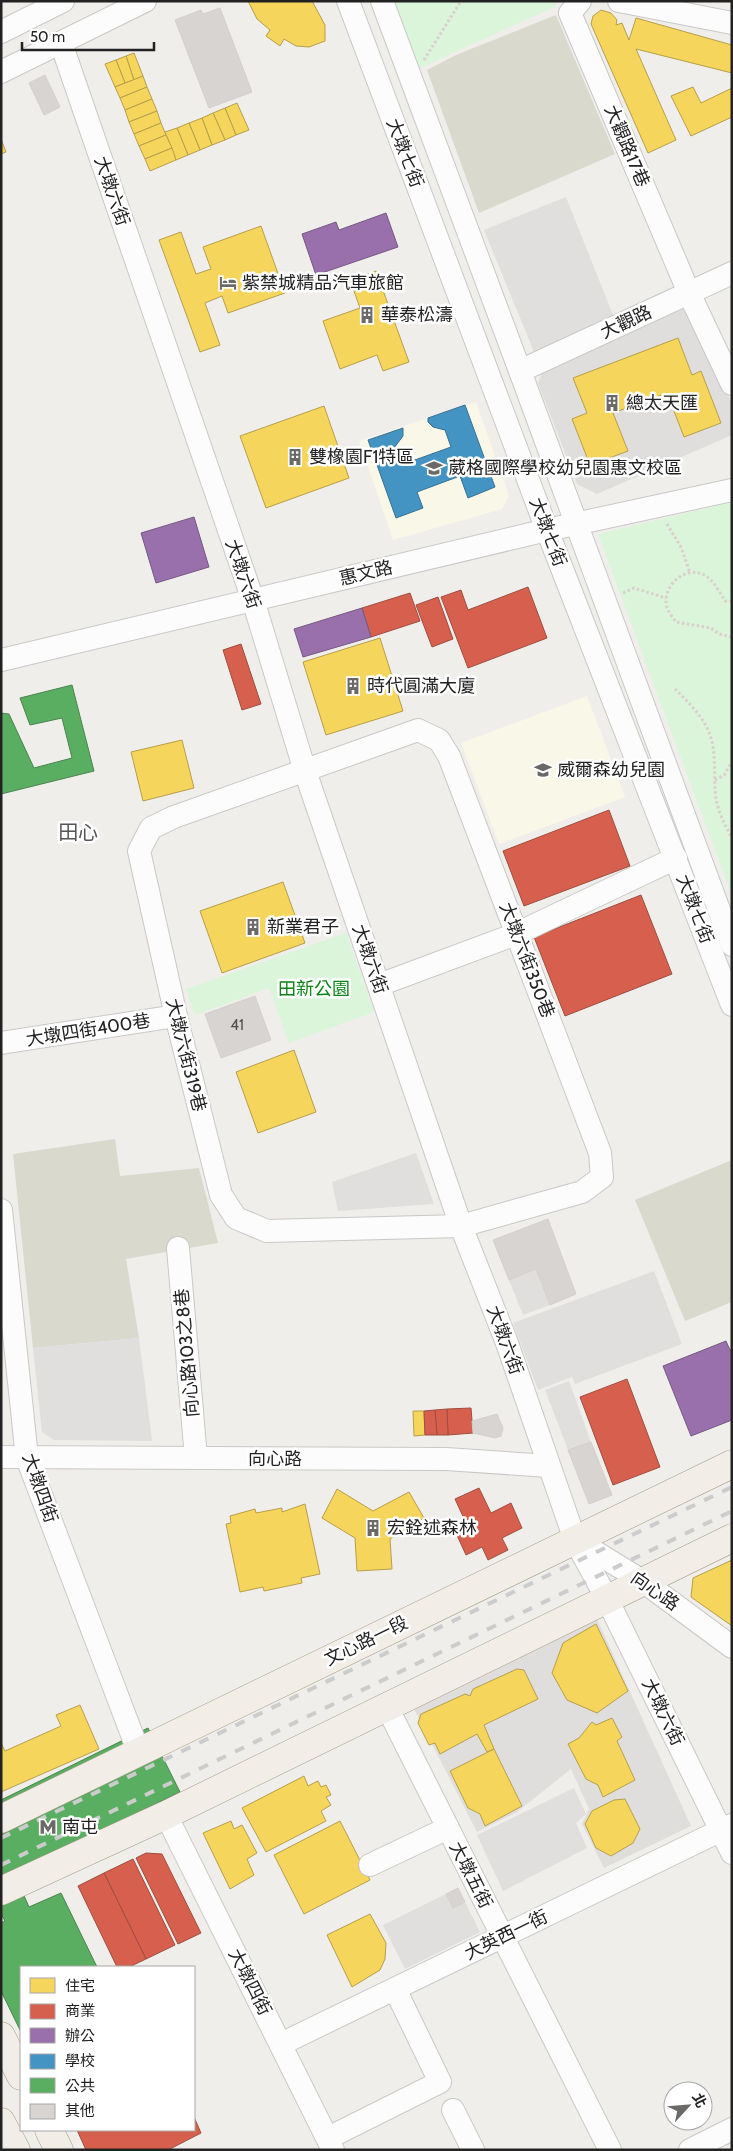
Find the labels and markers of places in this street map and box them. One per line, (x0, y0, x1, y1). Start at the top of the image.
place label: 紫禁城精品汽車旅館 (242, 272, 404, 294)
hotel icon: 紫禁城精品汽車旅館 (218, 273, 238, 293)
place label: 華泰松濤 (381, 304, 453, 326)
building icon: 華泰松濤 (357, 305, 377, 325)
place label: 總太天匯 (626, 392, 698, 414)
building icon: 總太天匯 (602, 393, 622, 413)
place label: 雙橡園F1特區 (309, 446, 414, 468)
building icon: 雙橡園F1特區 (285, 447, 305, 467)
place label: 葳格國際學校幼兒園惠文校區 (448, 457, 682, 479)
school or university icon: 葳格國際學校幼兒園惠文校區 (424, 458, 444, 478)
place label: 時代圓滿大廈 (367, 675, 475, 697)
building icon: 時代圓滿大廈 (343, 676, 363, 696)
place label: 威爾森幼兒園 (557, 759, 665, 781)
school or university icon: 威爾森幼兒園 (533, 760, 553, 780)
place label: 新業君子 (267, 916, 339, 938)
building icon: 新業君子 (243, 917, 263, 937)
place label: 宏銓述森林 (387, 1517, 477, 1539)
building icon: 宏銓述森林 (363, 1518, 383, 1538)
place label: 南屯 (62, 1816, 98, 1838)
metro station icon: 南屯 (38, 1817, 58, 1837)

